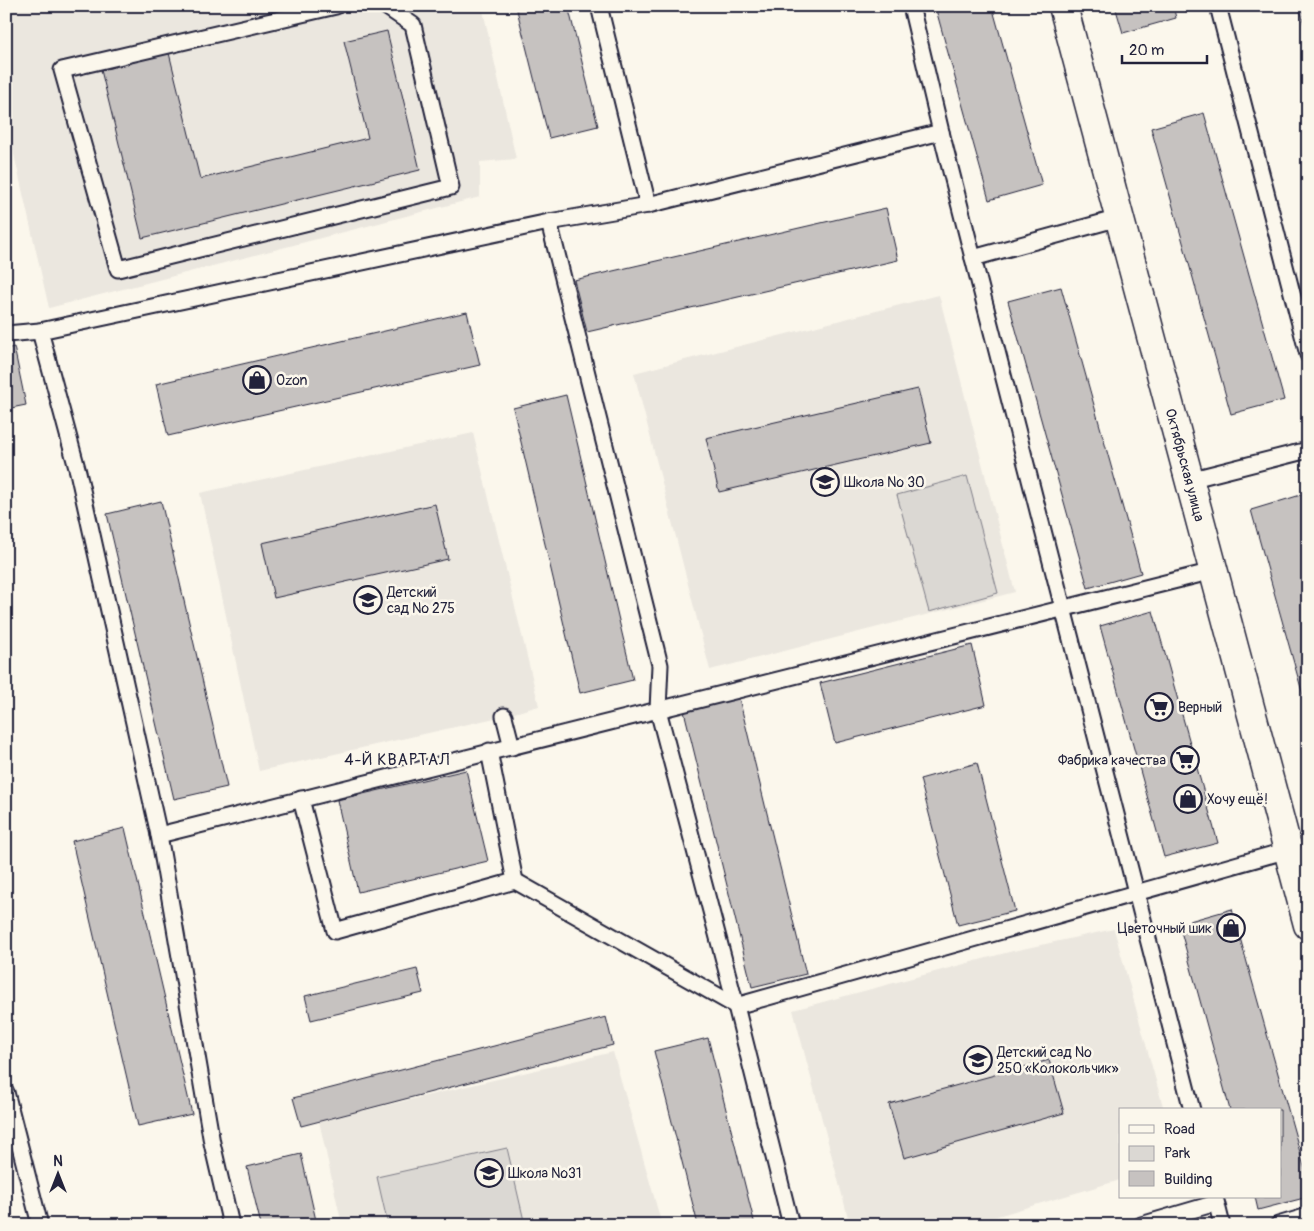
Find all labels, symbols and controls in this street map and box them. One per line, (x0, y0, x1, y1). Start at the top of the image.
scale bar (1122, 32, 1206, 64)
text: 20 m (1129, 41, 1164, 60)
shop icon: Ozon (242, 365, 272, 395)
place label: Ozon (276, 372, 308, 389)
street label: Октябрьская улица (1162, 407, 1208, 523)
school or university icon: Школа № 30 (810, 467, 840, 497)
place label: Школа № 30 (844, 474, 925, 491)
place label: Детский сад № 275 (386, 584, 455, 617)
school or university icon: Детский сад № 275 (353, 585, 383, 615)
supermarket icon: Верный (1144, 692, 1174, 722)
place label: Верный (1178, 699, 1222, 716)
supermarket icon: Фабрика качества (1170, 745, 1200, 775)
district label: 4-Й КВАРТАЛ (344, 750, 450, 770)
place label: Фабрика качества (1058, 752, 1166, 769)
shop icon: Хочу ещё! (1173, 784, 1203, 814)
place label: Хочу ещё! (1207, 791, 1268, 808)
shop icon: Цветочный шик (1216, 913, 1246, 943)
place label: Цветочный шик (1118, 920, 1212, 937)
place label: Детский сад № 250 «Колокольчик» (996, 1044, 1119, 1077)
school or university icon: Детский сад № 250 «Колокольчик» (963, 1045, 993, 1075)
legend (1119, 1108, 1282, 1198)
text: Road (1164, 1120, 1195, 1139)
text: Park (1164, 1144, 1191, 1163)
north arrow (32, 1148, 82, 1198)
text: N (53, 1153, 63, 1170)
school or university icon: Школа №31 (474, 1158, 504, 1188)
place label: Школа №31 (508, 1165, 581, 1182)
text: Building (1164, 1170, 1212, 1189)

